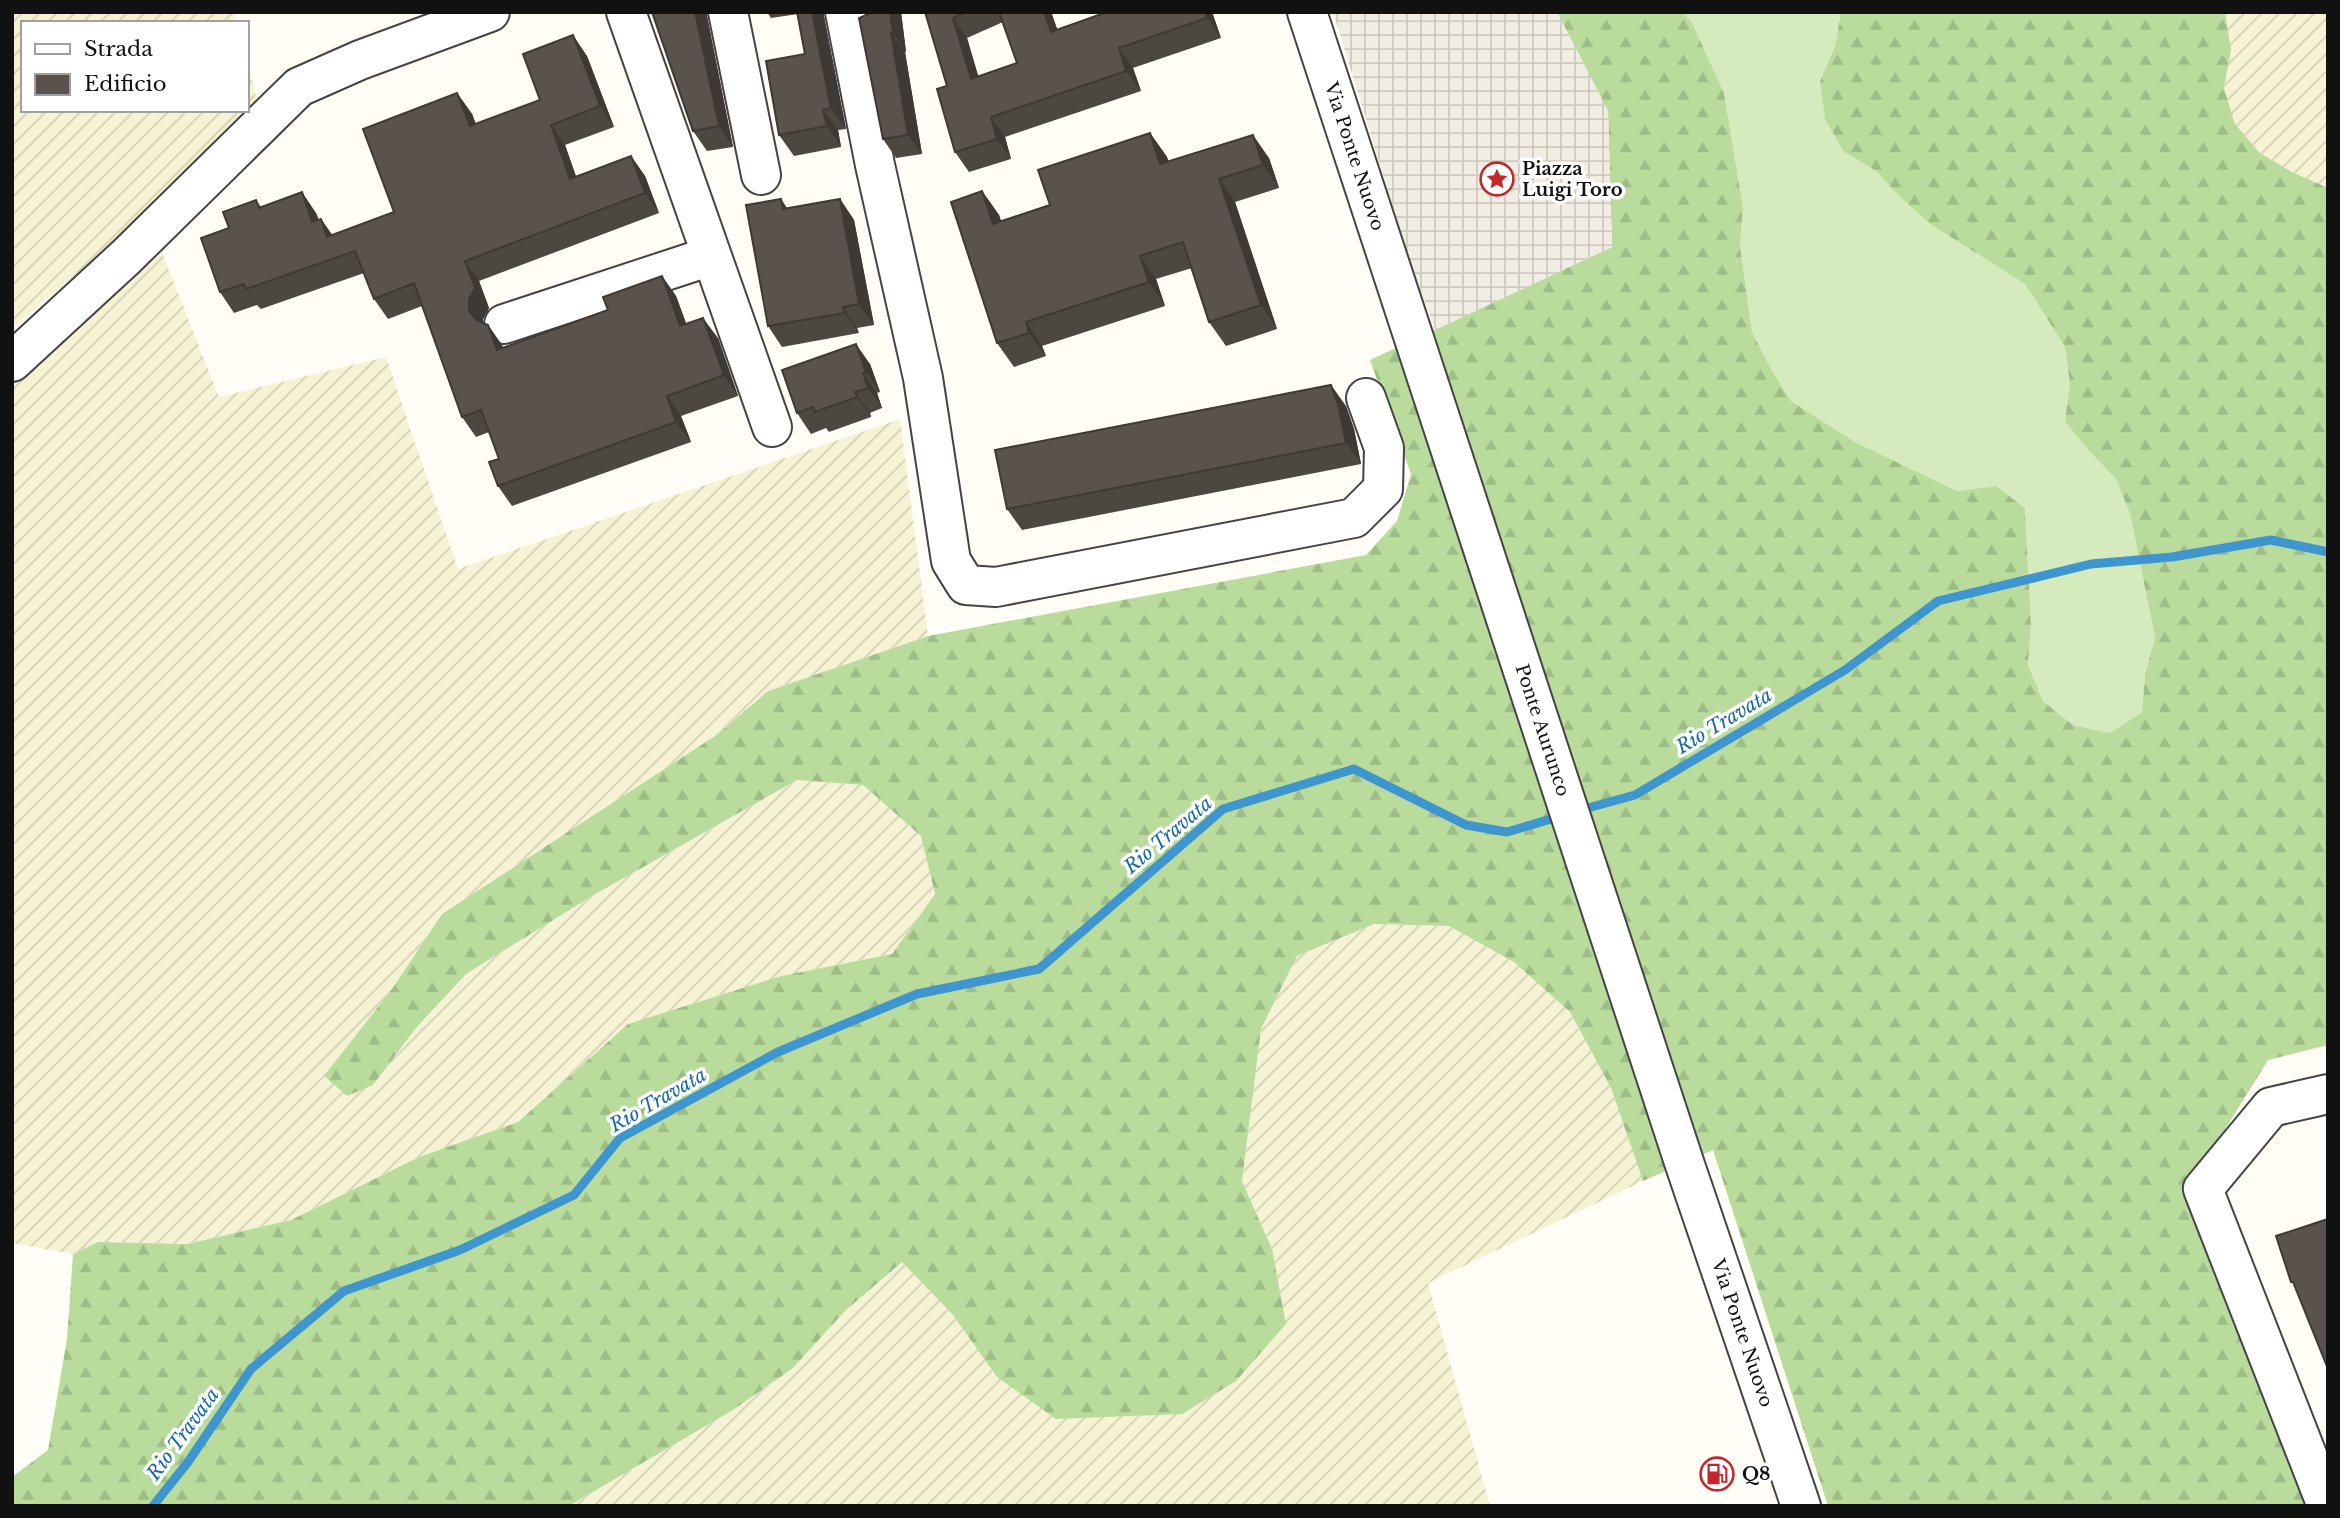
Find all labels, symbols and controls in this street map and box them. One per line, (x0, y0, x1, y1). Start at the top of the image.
legend (21, 21, 248, 112)
text: Strada (84, 36, 153, 62)
text: Edificio (84, 71, 166, 97)
street label: Via Ponte Nuovo (1319, 78, 1389, 234)
place label: Piazza Luigi Toro (1522, 158, 1623, 201)
place icon: Piazza Luigi Toro (1478, 160, 1516, 198)
street label: Ponte Aurunco (1511, 661, 1574, 799)
water label: Rio Travata (1671, 683, 1776, 759)
water label: Rio Travata (1119, 791, 1217, 879)
water label: Rio Travata (605, 1063, 711, 1137)
street label: Via Ponte Nuovo (1707, 1255, 1778, 1410)
water label: Rio Travata (141, 1384, 224, 1485)
fuel station icon: Q8 (1698, 1455, 1736, 1493)
place label: Q8 (1742, 1463, 1771, 1485)

